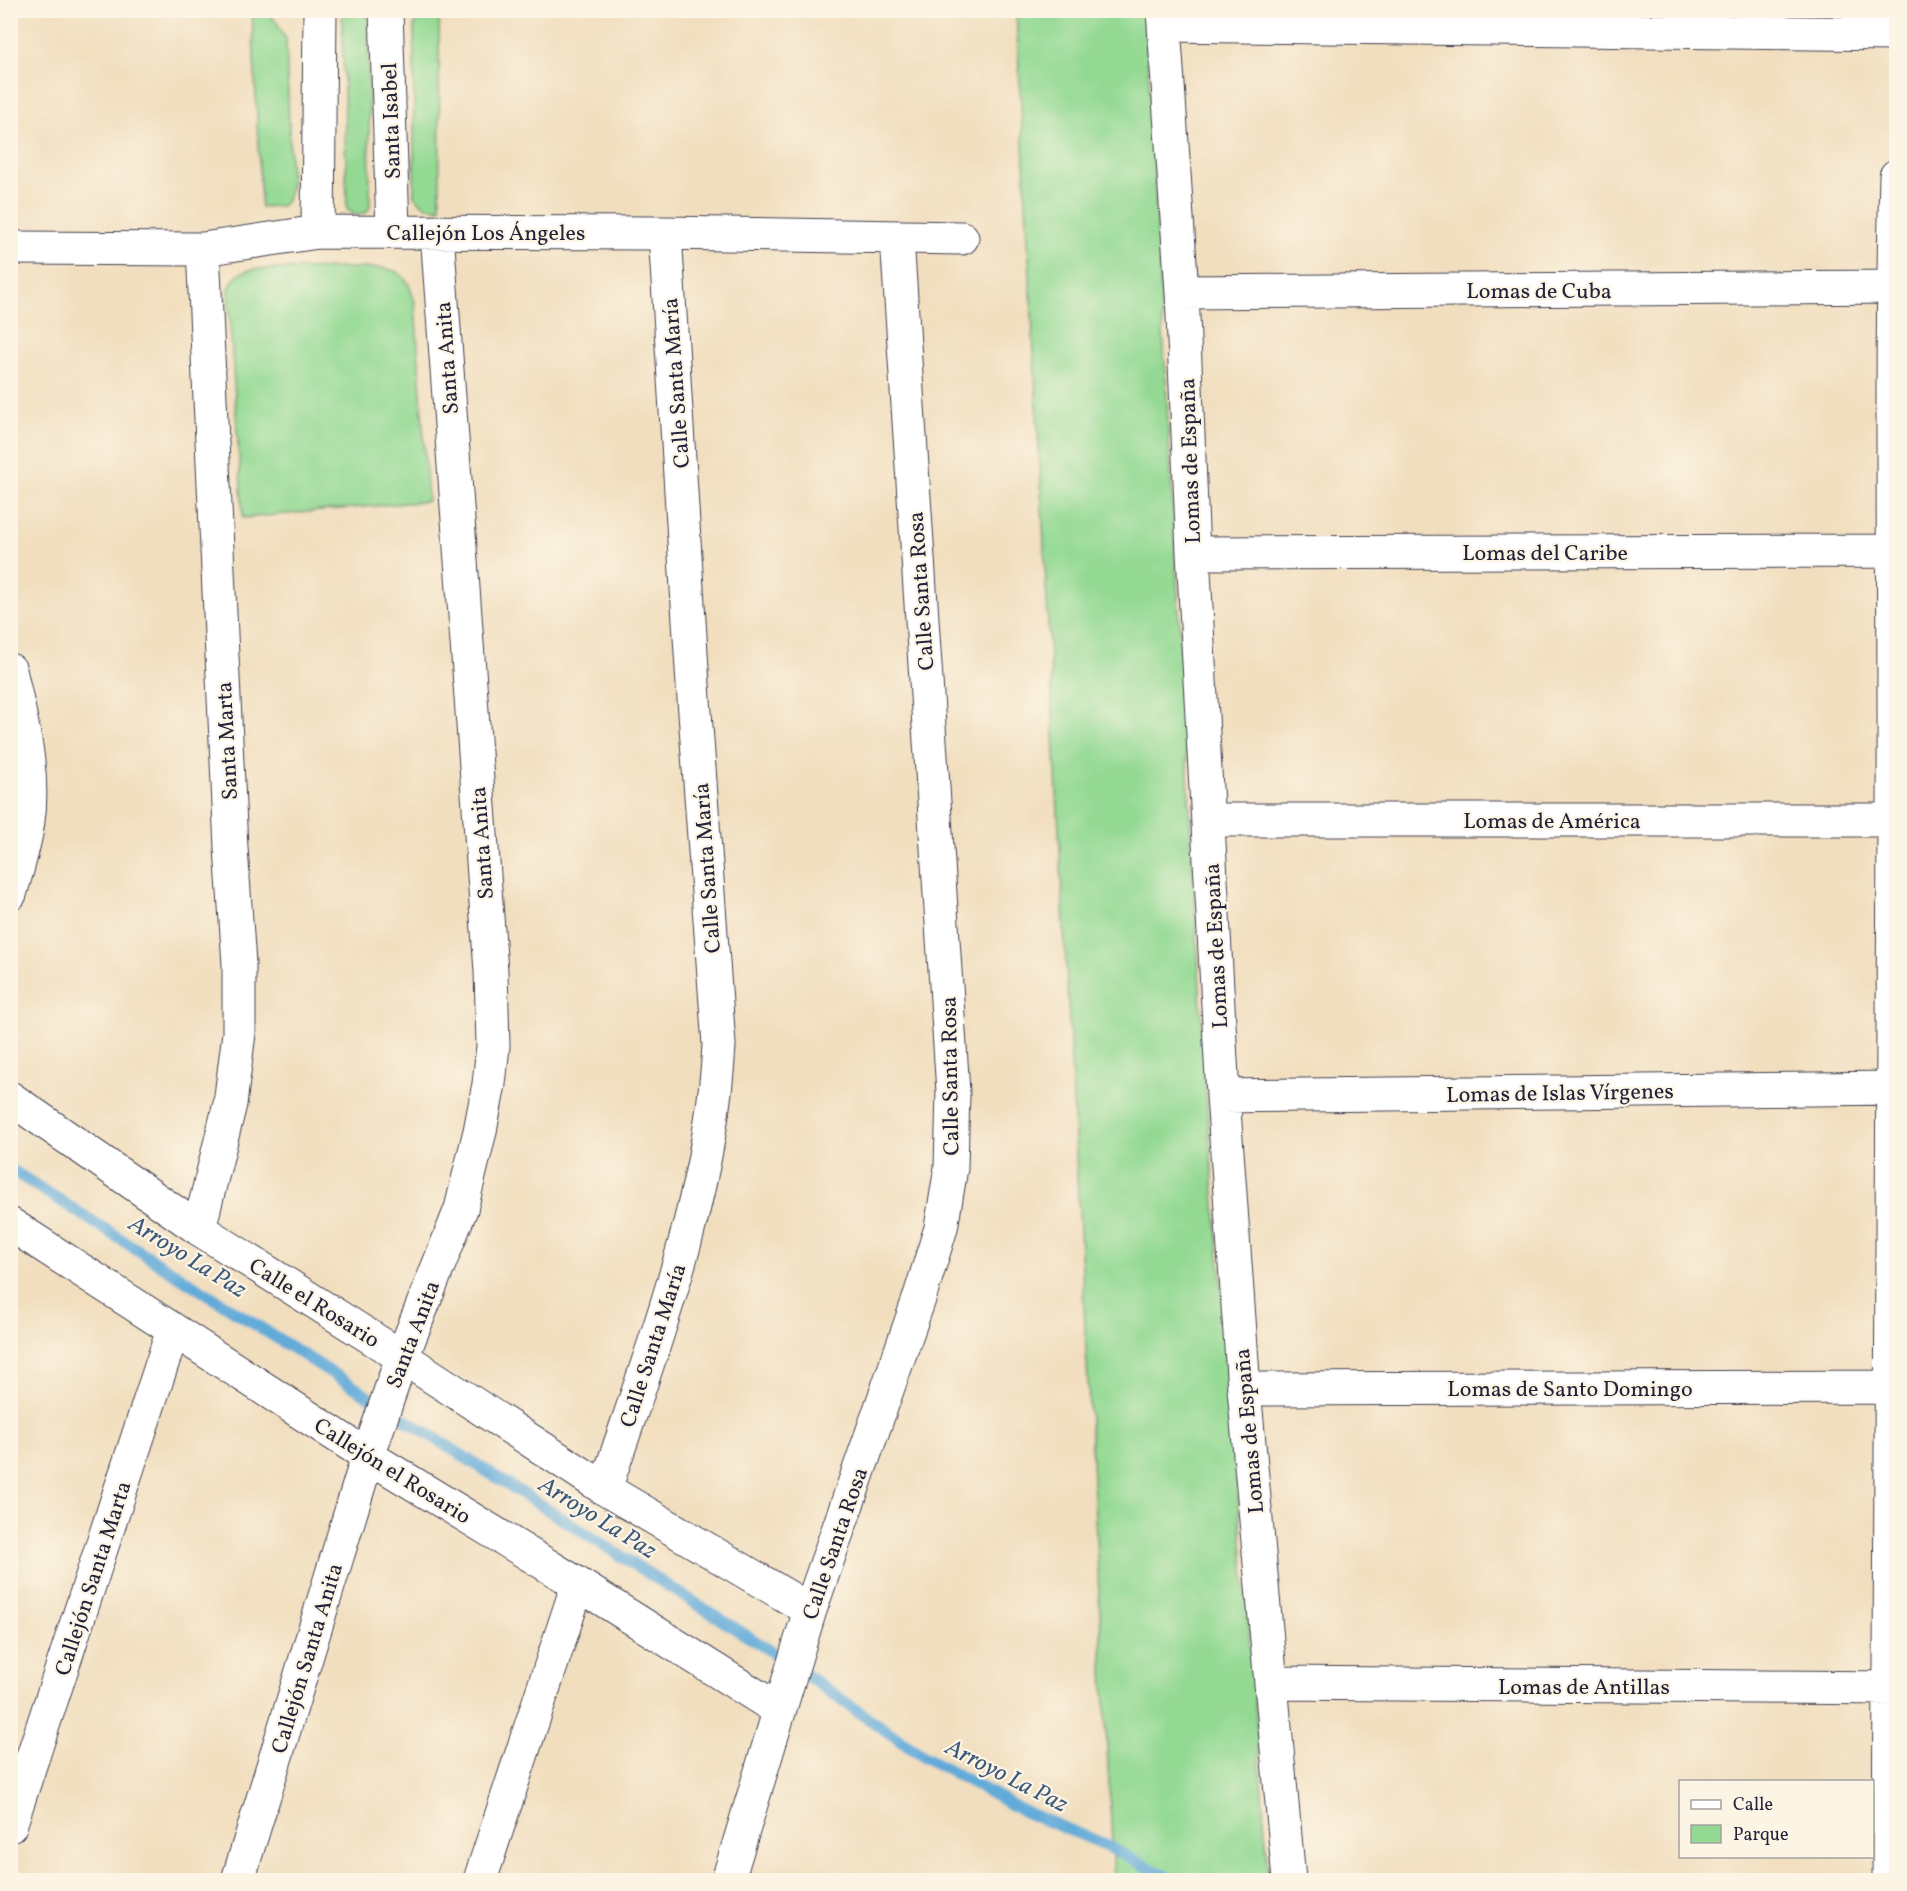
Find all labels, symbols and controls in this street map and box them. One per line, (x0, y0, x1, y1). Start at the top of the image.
street label: Santa Isabel (375, 62, 410, 180)
street label: Callejón Los Ángeles (387, 219, 585, 250)
street label: Lomas de Cuba (1466, 277, 1612, 308)
street label: Calle Santa María (656, 296, 699, 469)
street label: Santa Anita (429, 300, 468, 415)
street label: Lomas de España (1173, 377, 1210, 544)
street label: Calle Santa Rosa (901, 510, 944, 671)
street label: Lomas del Caribe (1462, 539, 1628, 570)
street label: Santa Marta (210, 681, 247, 801)
street label: Calle Santa María (687, 781, 730, 954)
street label: Santa Anita (464, 785, 503, 900)
street label: Lomas de América (1463, 807, 1641, 838)
street label: Lomas de España (1198, 862, 1237, 1029)
street label: Calle Santa Rosa (935, 996, 968, 1156)
street label: Lomas de Islas Vírgenes (1446, 1077, 1674, 1112)
water label: Arroyo La Paz (120, 1207, 253, 1308)
street label: Calle el Rosario (242, 1252, 385, 1357)
street label: Calle Santa María (613, 1260, 696, 1432)
street label: Santa Anita (380, 1276, 449, 1393)
street label: Lomas de España (1228, 1347, 1273, 1515)
street label: Lomas de Santo Domingo (1447, 1375, 1693, 1406)
street label: Callejón el Rosario (307, 1411, 476, 1533)
street label: Calle Santa Rosa (796, 1463, 877, 1624)
water label: Arroyo La Paz (530, 1468, 663, 1569)
street label: Callejón Santa Marta (48, 1477, 140, 1680)
street label: Callejón Santa Anita (265, 1560, 352, 1758)
street label: Lomas de Antillas (1498, 1673, 1670, 1704)
water label: Arroyo La Paz (938, 1731, 1074, 1822)
legend (1679, 1780, 1874, 1858)
text: Calle (1733, 1793, 1773, 1818)
text: Parque (1733, 1823, 1788, 1848)

